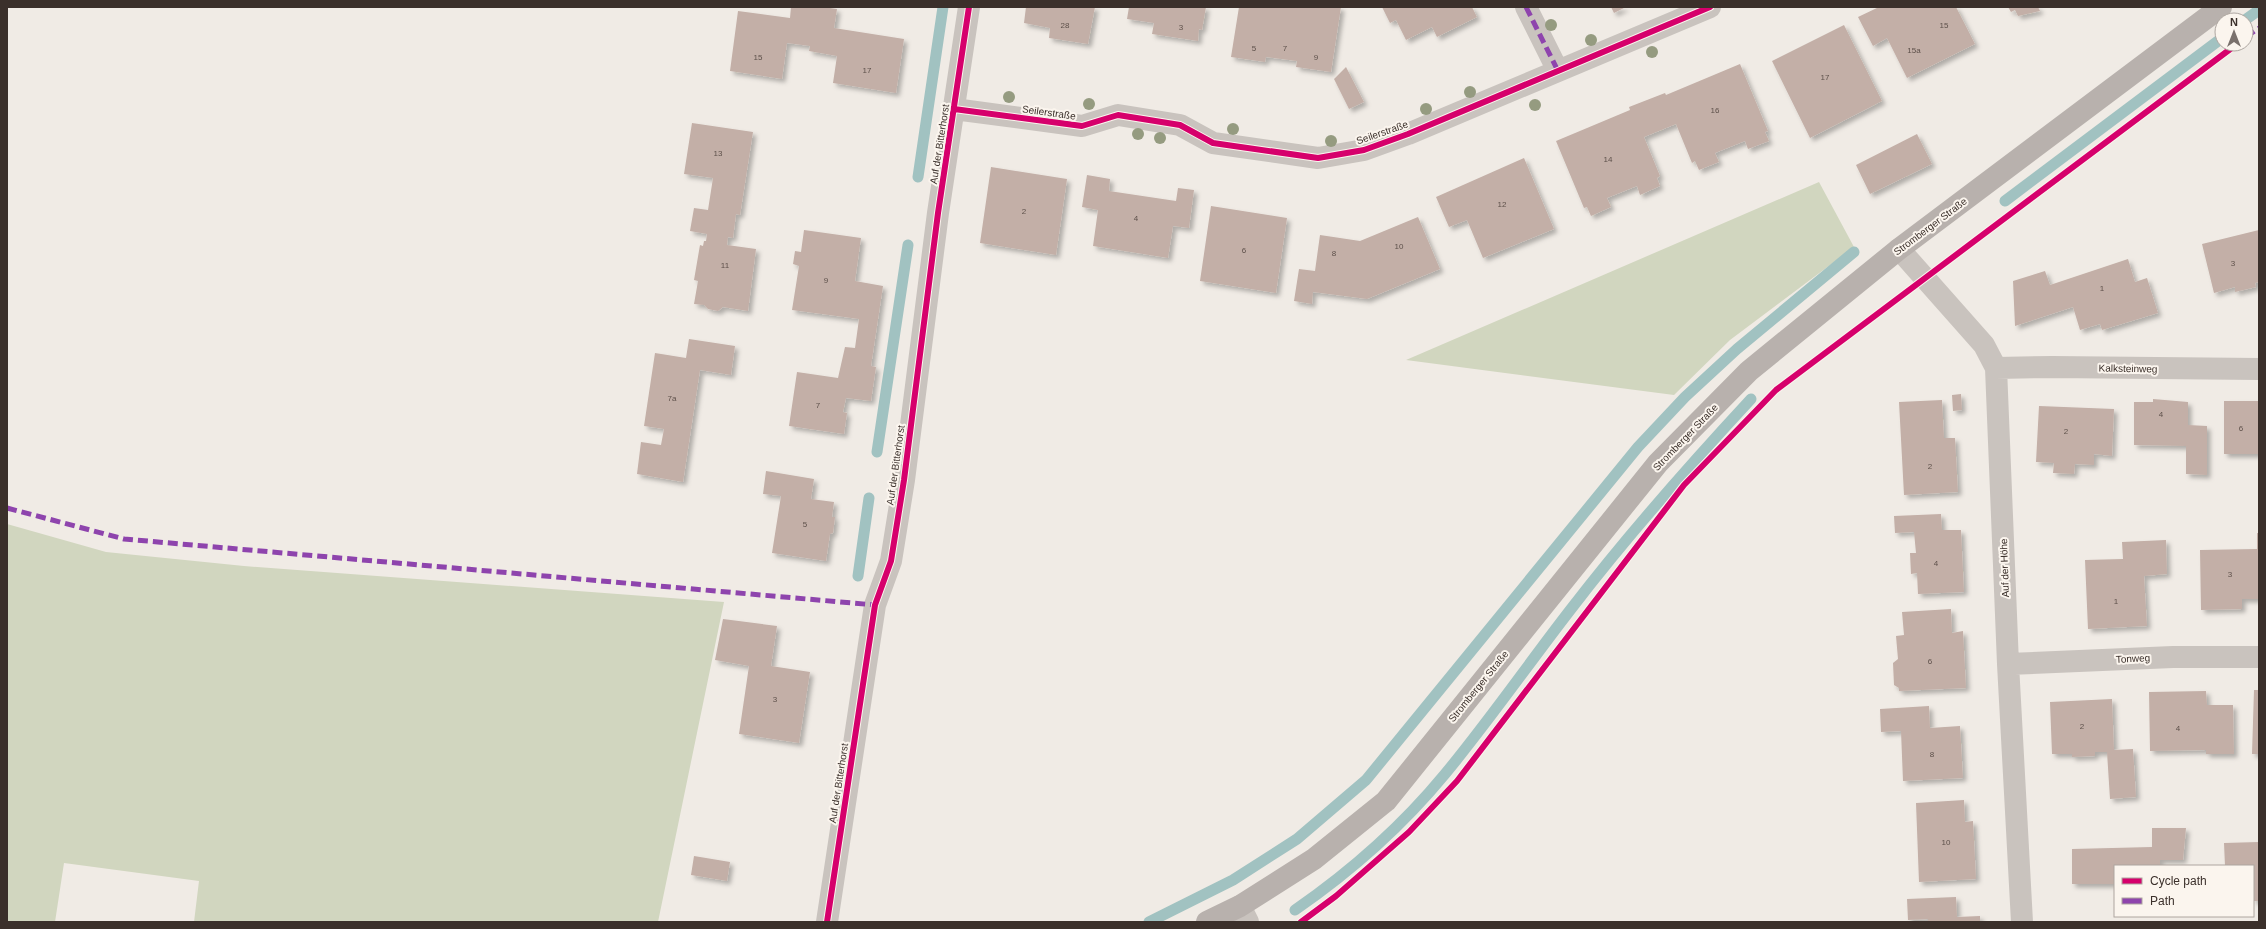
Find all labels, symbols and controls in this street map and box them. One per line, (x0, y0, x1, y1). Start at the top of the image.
north arrow (2214, 12, 2254, 52)
text: N (2230, 16, 2238, 28)
house number: 28 (1061, 21, 1070, 30)
house number: 15 (1940, 21, 1949, 30)
house number: 3 (1179, 23, 1184, 32)
house number: 5 (1252, 44, 1257, 53)
house number: 7 (1283, 44, 1288, 53)
house number: 15a (1907, 46, 1921, 55)
house number: 15 (754, 53, 763, 62)
house number: 9 (1314, 53, 1319, 62)
house number: 17 (863, 66, 872, 75)
house number: 17 (1821, 73, 1830, 82)
street label: Auf der Bitterhorst (928, 103, 951, 185)
street label: Seilerstraße (1021, 103, 1077, 122)
house number: 16 (1711, 106, 1720, 115)
street label: Seilerstraße (1355, 118, 1410, 146)
house number: 13 (714, 149, 723, 158)
house number: 14 (1604, 155, 1613, 164)
street label: Stromberger Straße (1892, 195, 1969, 257)
house number: 12 (1498, 200, 1507, 209)
house number: 2 (1022, 207, 1027, 216)
house number: 4 (1134, 214, 1139, 223)
house number: 10 (1395, 242, 1404, 251)
house number: 6 (1242, 246, 1247, 255)
house number: 8 (1332, 249, 1337, 258)
house number: 3 (2231, 259, 2236, 268)
house number: 11 (721, 261, 730, 270)
house number: 9 (824, 276, 829, 285)
house number: 1 (2100, 284, 2105, 293)
street label: Kalksteinweg (2098, 362, 2158, 375)
house number: 7a (668, 394, 677, 403)
house number: 7 (816, 401, 821, 410)
street label: Stromberger Straße (1651, 401, 1720, 473)
house number: 4 (2159, 410, 2164, 419)
street label: Auf der Bitterhorst (884, 424, 907, 506)
house number: 6 (2239, 424, 2244, 433)
house number: 2 (2064, 427, 2069, 436)
house number: 2 (1928, 462, 1933, 471)
house number: 5 (803, 520, 808, 529)
street label: Auf der Höhe (1998, 538, 2011, 598)
house number: 4 (1934, 559, 1939, 568)
house number: 3 (2228, 570, 2233, 579)
house number: 1 (2114, 597, 2119, 606)
street label: Stromberger Straße (1446, 648, 1511, 724)
street label: Tonweg (2116, 652, 2151, 665)
house number: 6 (1928, 657, 1933, 666)
house number: 3 (773, 695, 778, 704)
house number: 2 (2080, 722, 2085, 731)
house number: 4 (2176, 724, 2181, 733)
street label: Auf der Bitterhorst (827, 742, 850, 824)
house number: 8 (1930, 750, 1935, 759)
house number: 10 (1942, 838, 1951, 847)
legend (2114, 865, 2254, 917)
text: Cycle path (2150, 874, 2207, 888)
text: Path (2150, 894, 2175, 908)

